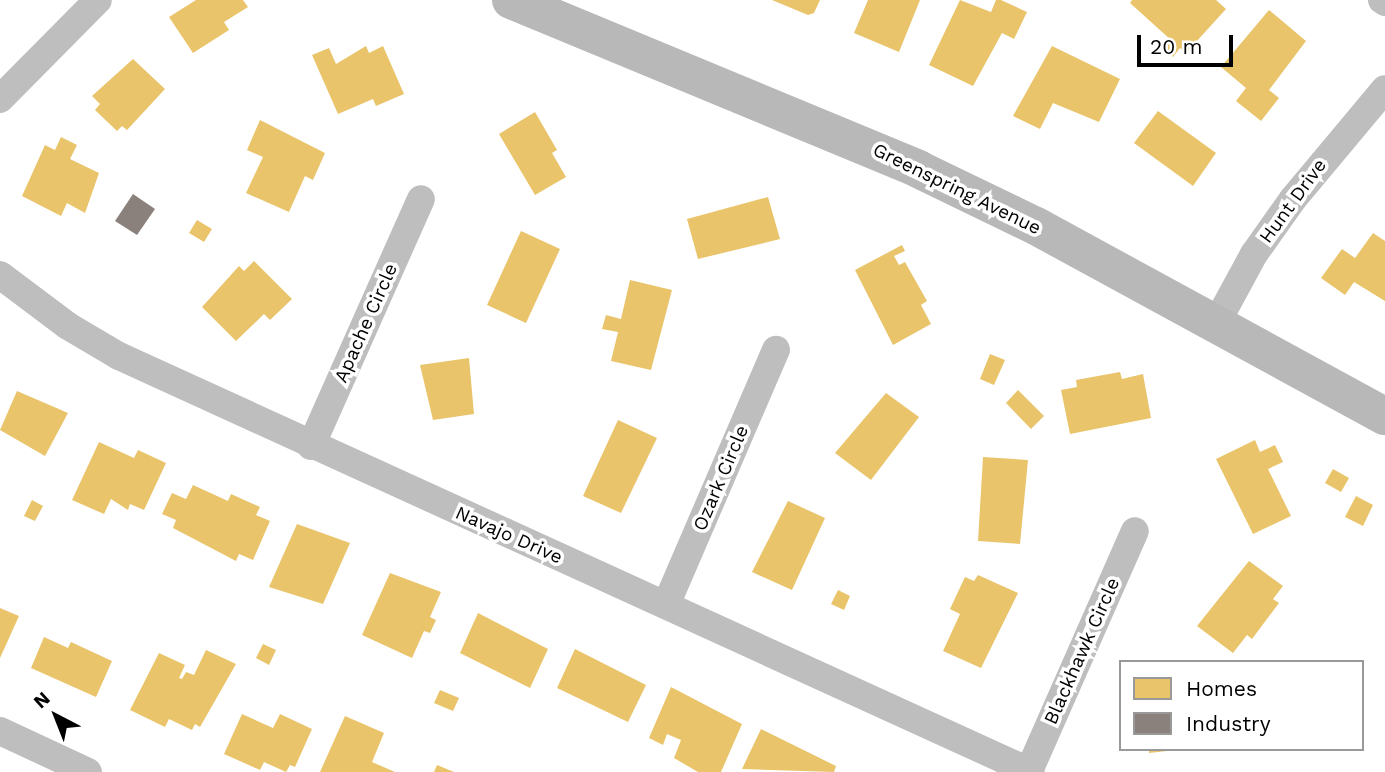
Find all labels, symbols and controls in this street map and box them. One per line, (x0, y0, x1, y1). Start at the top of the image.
scale bar (1140, 21, 1236, 65)
text: 20 m (1150, 34, 1202, 59)
street label: Greenspring Avenue (869, 138, 1045, 240)
street label: Hunt Drive (1255, 154, 1331, 248)
street label: Apache Circle (330, 260, 402, 386)
street label: Ozark Circle (688, 422, 754, 534)
street label: Navajo Drive (452, 501, 566, 569)
street label: Blackhawk Circle (1039, 574, 1125, 728)
legend (1119, 660, 1364, 751)
text: Homes (1186, 676, 1257, 701)
north arrow (21, 681, 91, 751)
text: N (29, 687, 55, 713)
text: Industry (1186, 711, 1271, 736)

